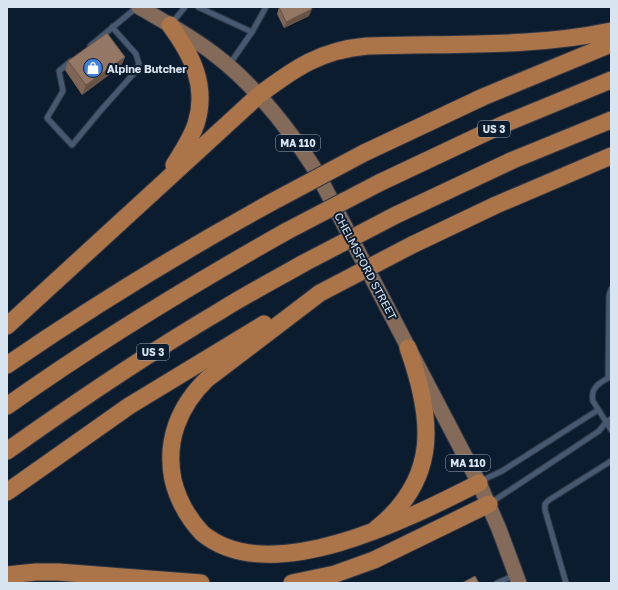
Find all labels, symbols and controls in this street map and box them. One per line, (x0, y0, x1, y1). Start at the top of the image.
shop icon: Alpine Butcher (82, 57, 104, 79)
place label: Alpine Butcher (107, 62, 187, 75)
road number: US 3 (478, 121, 510, 137)
road number: MA 110 (276, 135, 320, 151)
street label: CHELMSFORD STREET (332, 210, 400, 322)
road number: US 3 (137, 344, 169, 360)
road number: MA 110 (446, 455, 490, 471)

